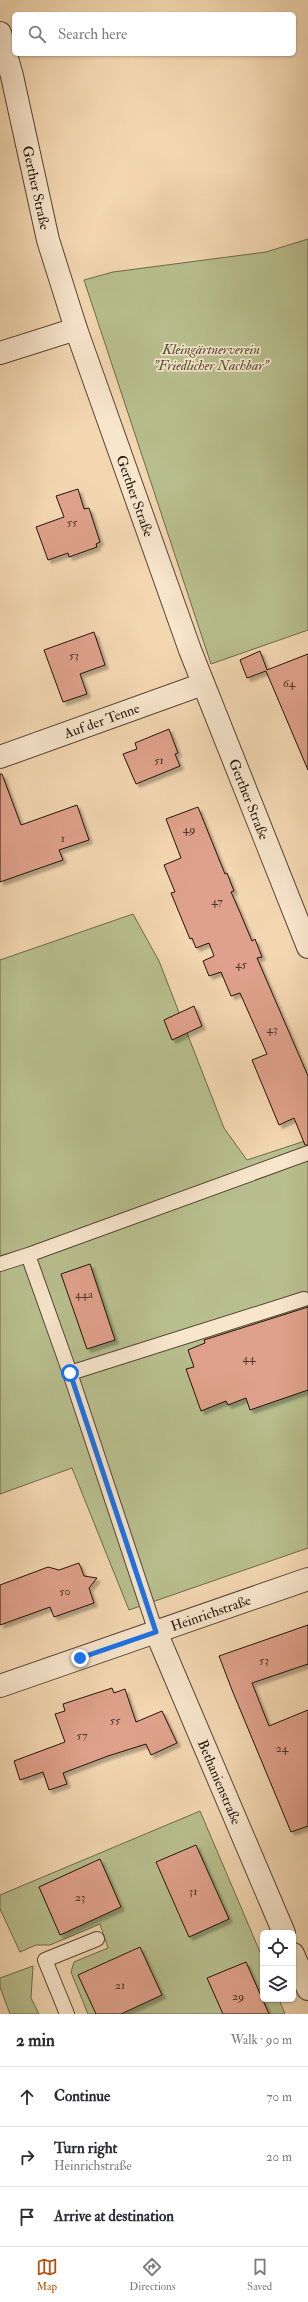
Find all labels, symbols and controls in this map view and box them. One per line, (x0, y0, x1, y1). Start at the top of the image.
search box (12, 12, 296, 56)
icon: search (26, 23, 48, 45)
text: Search here (58, 25, 127, 44)
street label: Gerther Straße (19, 144, 54, 231)
park label: Kleingärtnerverein "Friedlicher Nachbar" (154, 341, 271, 374)
street label: Gerther Straße (113, 453, 158, 539)
house number: 55 (67, 515, 78, 530)
house number: 53 (69, 648, 79, 663)
house number: 64 (283, 676, 296, 691)
street label: Auf der Tenne (61, 699, 142, 742)
house number: 51 (154, 753, 164, 768)
street label: Gerther Straße (226, 756, 273, 842)
house number: 49 (183, 822, 195, 837)
house number: 1 (61, 831, 65, 846)
house number: 47 (211, 894, 223, 909)
house number: 45 (235, 957, 248, 972)
house number: 43 (266, 1022, 278, 1037)
house number: 44a (75, 1287, 94, 1302)
house number: 44 (243, 1351, 256, 1366)
route start (61, 1364, 79, 1382)
house number: 50 (59, 1584, 71, 1599)
street label: Heinrichstraße (168, 1591, 253, 1635)
route end (71, 1649, 89, 1667)
house number: 53 (259, 1653, 269, 1668)
house number: 55 (110, 1713, 121, 1728)
house number: 57 (77, 1728, 88, 1743)
street label: Bethanienstraße (194, 1737, 245, 1827)
house number: 24 (276, 1741, 289, 1756)
house number: 31 (189, 1884, 197, 1899)
house number: 23 (75, 1890, 85, 1905)
map controls (260, 1930, 296, 2002)
button: locate (260, 1930, 296, 1966)
button: layers (260, 1966, 296, 2002)
house number: 21 (115, 1978, 125, 1993)
house number: 29 (232, 1989, 244, 2004)
text: 2 min (16, 2030, 55, 2051)
text: Walk · 90 m (231, 2032, 292, 2048)
icon: ahead (16, 2086, 38, 2108)
text: Continue (54, 2087, 110, 2106)
text: 70 m (267, 2089, 292, 2105)
text: Turn right (54, 2139, 117, 2158)
icon: right (16, 2146, 38, 2168)
text: 20 m (266, 2149, 292, 2165)
text: Heinrichstraße (54, 2158, 132, 2174)
icon: arrive (16, 2206, 38, 2228)
text: Arrive at destination (54, 2207, 174, 2226)
tab: Map (36, 2256, 58, 2293)
tab: Directions (129, 2256, 176, 2293)
tab: Saved (247, 2256, 272, 2293)

